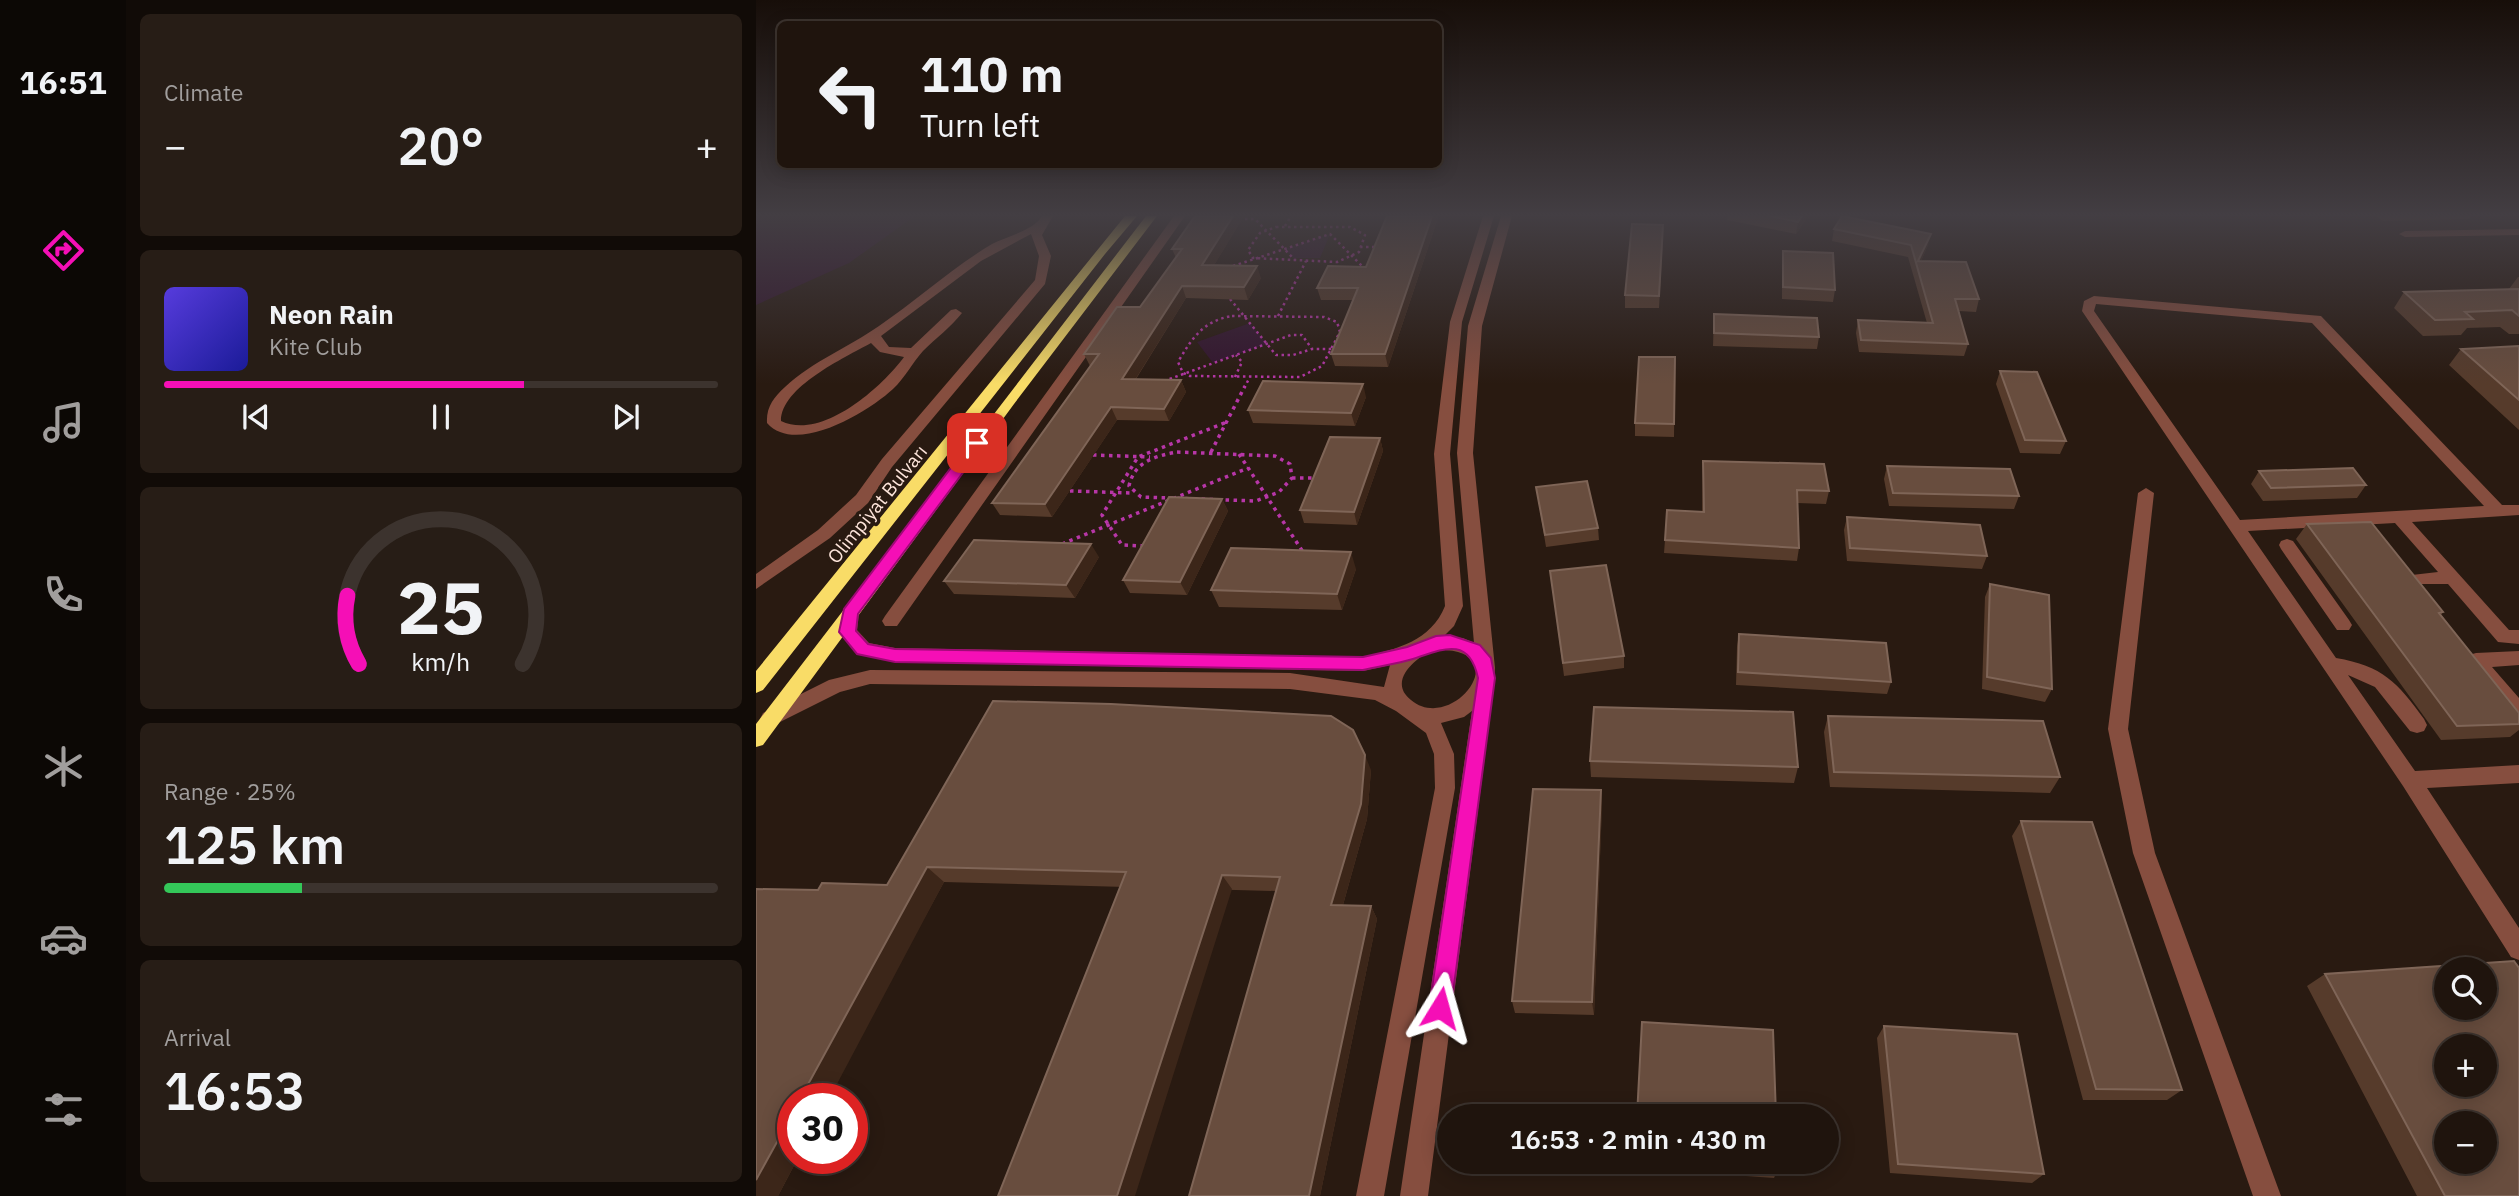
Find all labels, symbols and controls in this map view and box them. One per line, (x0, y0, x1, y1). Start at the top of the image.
text: 110 m (920, 42, 1064, 105)
icon: left (805, 49, 896, 140)
text: 16:51 (19, 61, 107, 103)
text: Climate (164, 77, 243, 107)
text: Turn left (920, 104, 1040, 146)
text: 20° (398, 112, 484, 179)
text: − (164, 121, 187, 170)
text: + (695, 121, 718, 170)
icon: directions (39, 226, 88, 275)
text: Neon Rain (269, 297, 394, 331)
text: Kite Club (269, 331, 362, 361)
icon: music (39, 398, 88, 447)
icon: previous (237, 398, 275, 436)
icon: pause (422, 398, 460, 436)
icon: next (607, 398, 645, 436)
pin (947, 413, 1007, 473)
icon: arrive (958, 424, 996, 462)
street label: Olimpiyat Bulvarı (822, 440, 932, 568)
text: 25 (397, 559, 485, 654)
icon: phone (39, 570, 88, 619)
text: km/h (412, 645, 470, 678)
icon: climate (39, 742, 88, 791)
text: Range · 25% (164, 776, 296, 806)
text: 125 km (164, 811, 345, 878)
icon: car (39, 914, 88, 963)
map controls (2434, 957, 2497, 1174)
button: search (2434, 957, 2497, 1020)
position arrow (1403, 971, 1477, 1045)
text: Arrival (164, 1022, 231, 1052)
button: + (2434, 1034, 2497, 1097)
text: 16:53 (164, 1057, 305, 1124)
speed limit sign: 30 (777, 1083, 868, 1174)
icon: filters (39, 1085, 88, 1134)
button: − (2434, 1111, 2497, 1174)
text: 16:53 · 2 min · 430 m (1510, 1122, 1766, 1156)

